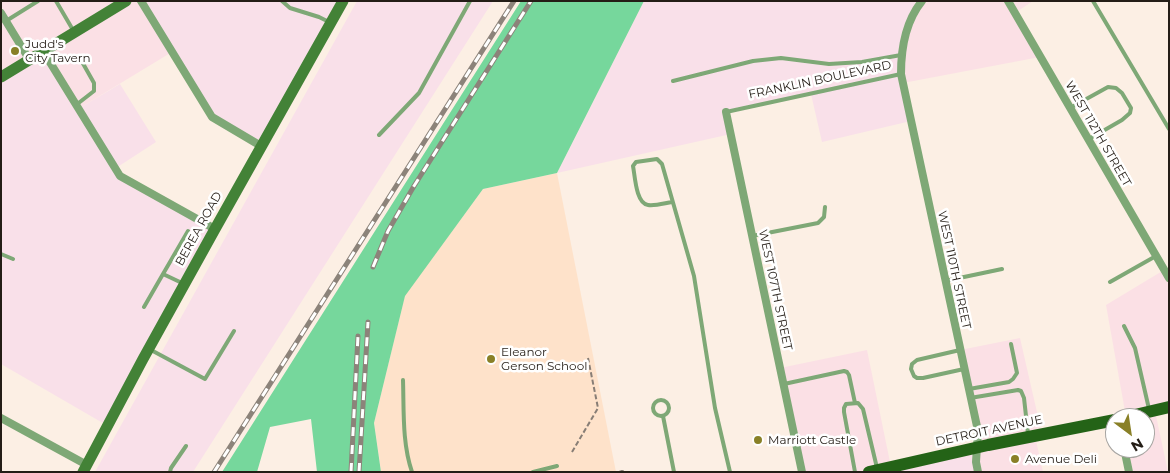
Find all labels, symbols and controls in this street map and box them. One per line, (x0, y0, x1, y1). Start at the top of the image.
place label: Judd's City Tavern (25, 37, 91, 65)
marker: Judd's City Tavern (9, 45, 21, 57)
street label: FRANKLIN BOULEVARD (747, 58, 893, 102)
street label: WEST 112TH STREET (1062, 79, 1134, 189)
street label: BEREA ROAD (173, 189, 225, 269)
street label: WEST 110TH STREET (934, 210, 974, 330)
street label: WEST 107TH STREET (755, 228, 795, 352)
place label: Eleanor Gerson School (501, 345, 587, 373)
marker: Eleanor Gerson School (485, 353, 497, 365)
north arrow (1105, 408, 1155, 458)
street label: DETROIT AVENUE (934, 413, 1044, 449)
place label: Marriott Castle (768, 433, 856, 447)
marker: Marriott Castle (752, 434, 764, 446)
text: N (1128, 434, 1147, 456)
place label: Avenue Deli (1025, 452, 1097, 466)
marker: Avenue Deli (1009, 453, 1021, 465)

